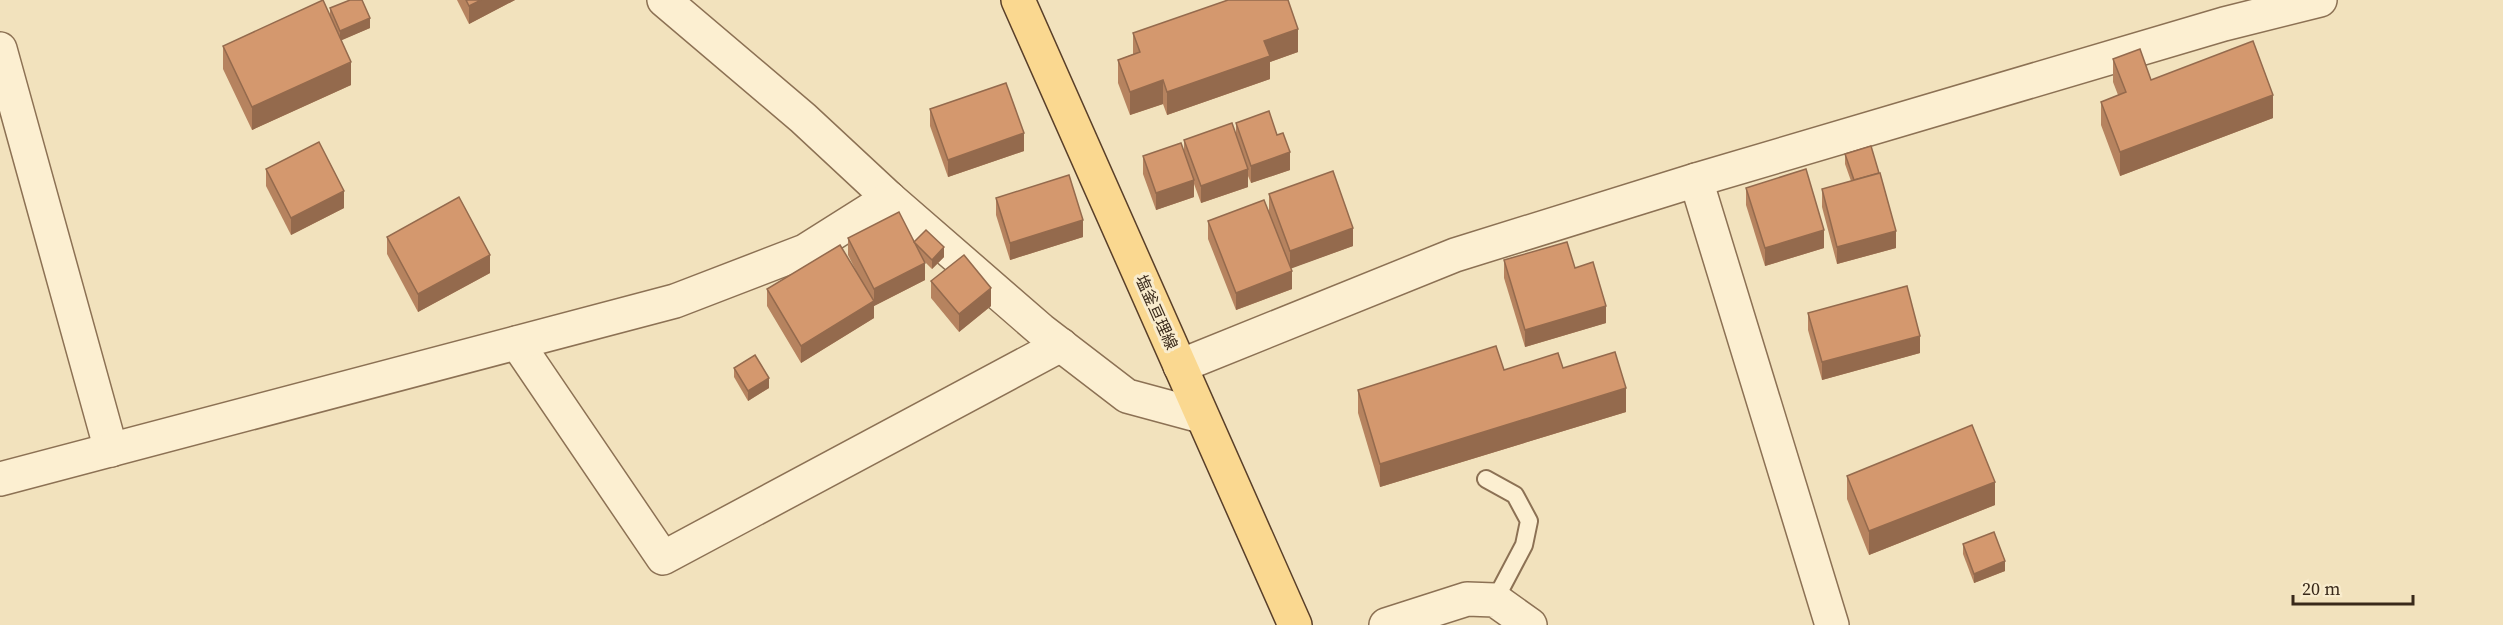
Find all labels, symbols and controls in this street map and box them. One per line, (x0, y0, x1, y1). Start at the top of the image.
street label: 塩釜亘理線 (1131, 271, 1183, 353)
scale bar (2293, 568, 2413, 606)
text: 20 m (2302, 576, 2340, 601)

